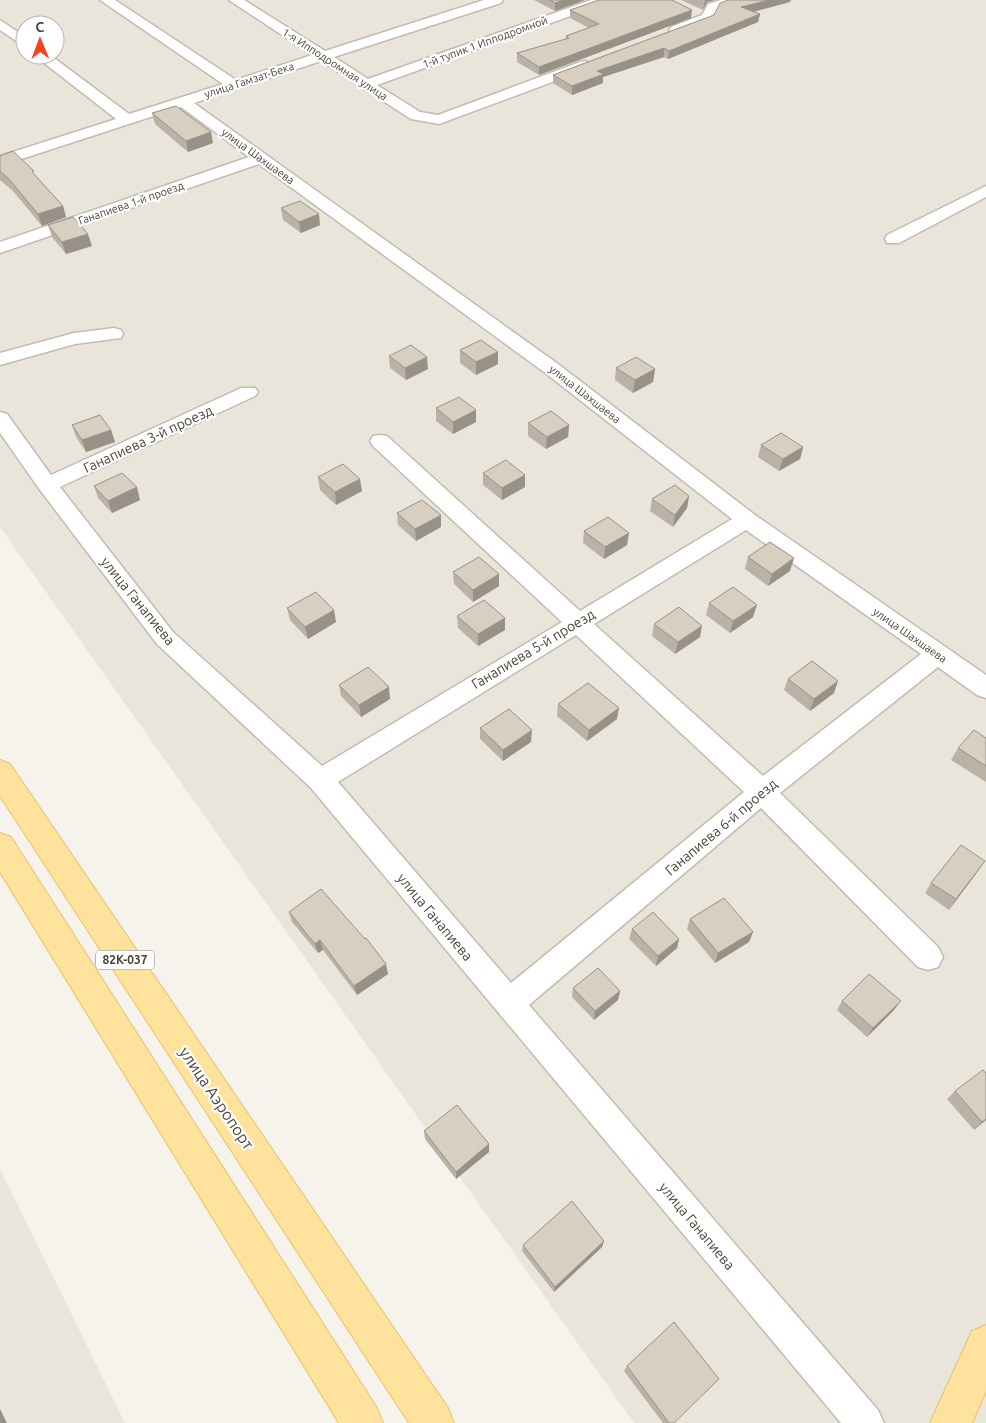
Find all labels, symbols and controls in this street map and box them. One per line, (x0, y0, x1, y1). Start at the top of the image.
street label: 1-й тупик 1 Ипподромной (421, 14, 549, 70)
north arrow (15, 15, 65, 65)
text: С (35, 19, 44, 35)
street label: 1-я Ипподромная улица (280, 26, 390, 102)
street label: улица Гамзат-Бека (203, 60, 295, 100)
street label: улица Шахшаева (219, 126, 297, 186)
street label: Ганапиева 1-й проезд (77, 179, 186, 227)
street label: улица Шахшаева (547, 363, 623, 425)
street label: Ганапиева 3-й проезд (81, 402, 215, 476)
street label: улица Ганапиева (98, 554, 178, 648)
street label: улица Шахшаева (871, 605, 949, 665)
street label: Ганапиева 5-й проезд (468, 606, 598, 692)
street label: Ганапиева 6-й проезд (662, 776, 780, 878)
street label: улица Ганапиева (394, 870, 476, 964)
road number: 82К-037 (96, 950, 154, 970)
street label: улица Аэропорт (176, 1043, 258, 1153)
street label: улица Ганапиева (656, 1179, 738, 1273)

